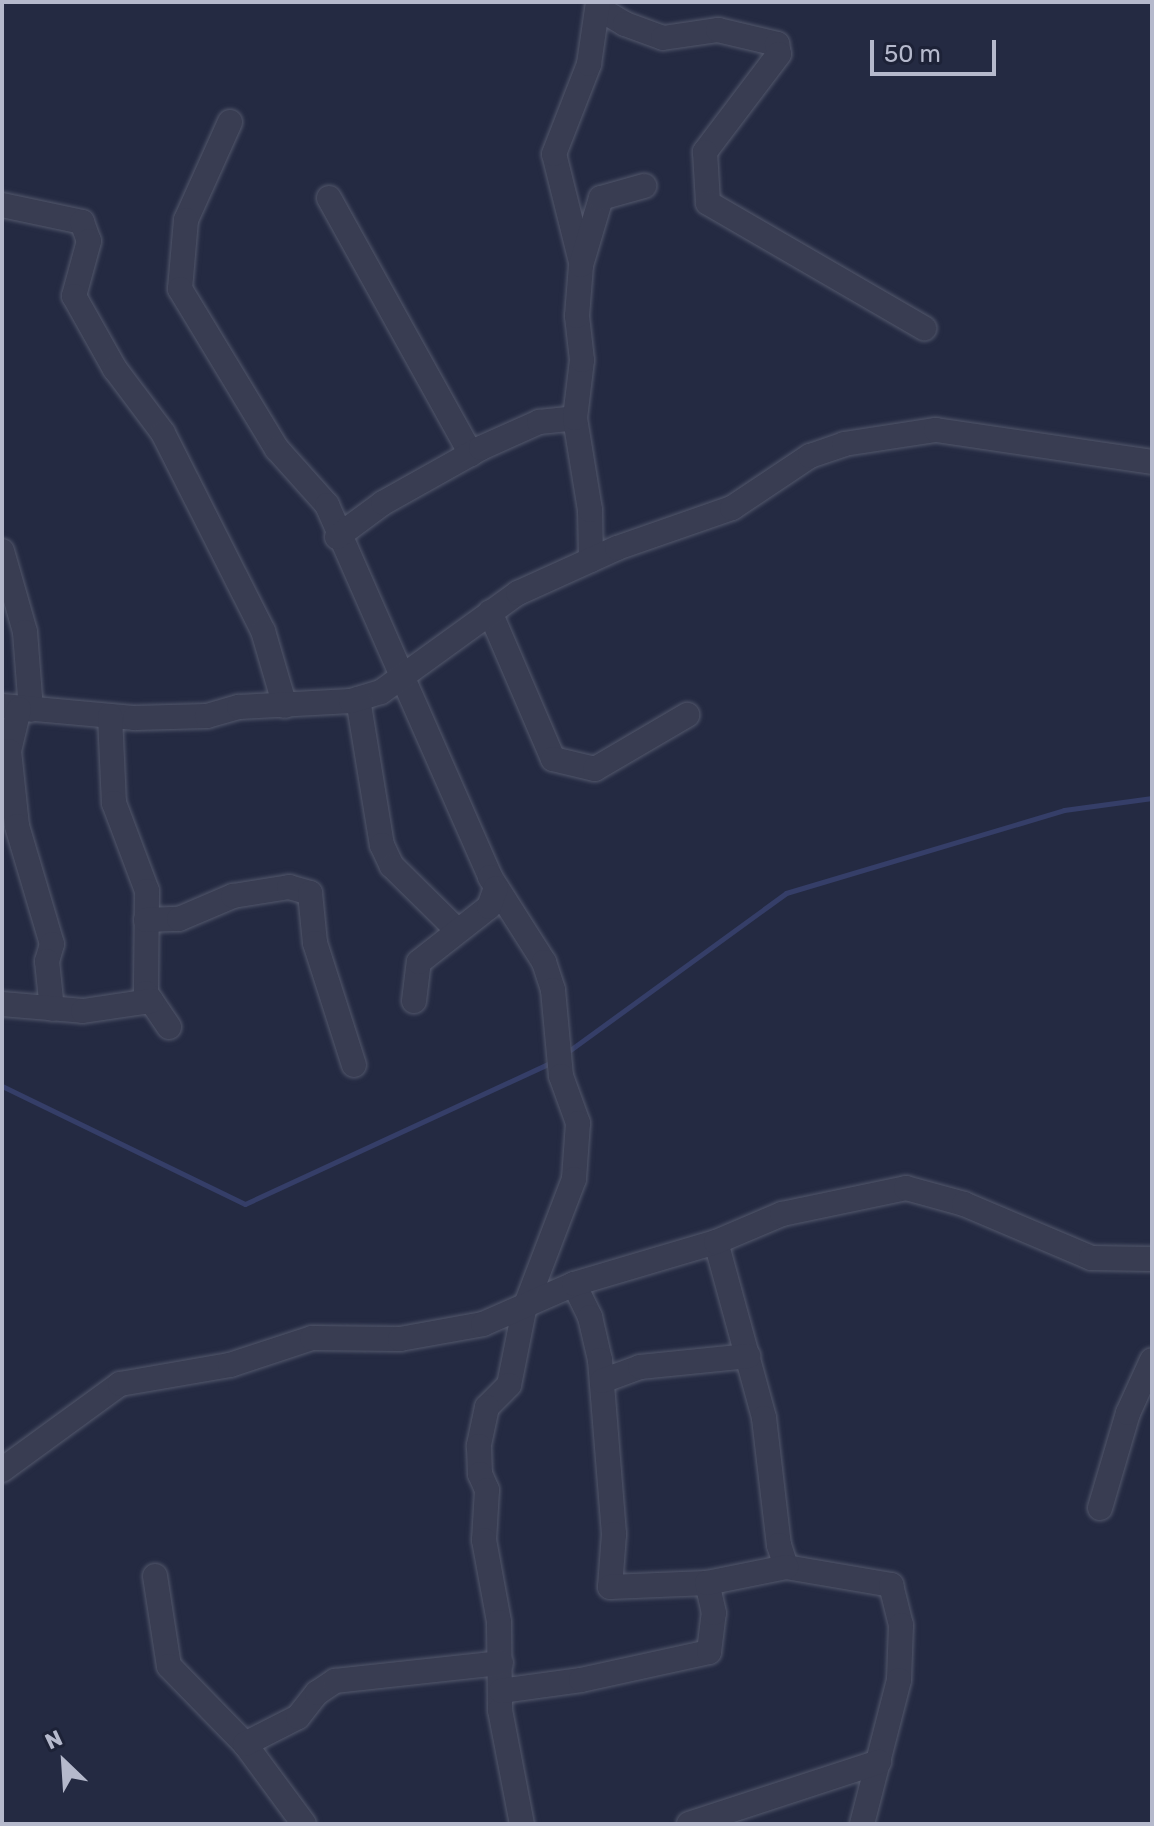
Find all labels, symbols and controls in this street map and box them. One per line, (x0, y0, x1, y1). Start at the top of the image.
scale bar (874, 24, 1000, 74)
text: 50 m (884, 40, 941, 68)
north arrow (24, 1722, 104, 1802)
text: N (41, 1724, 67, 1755)

